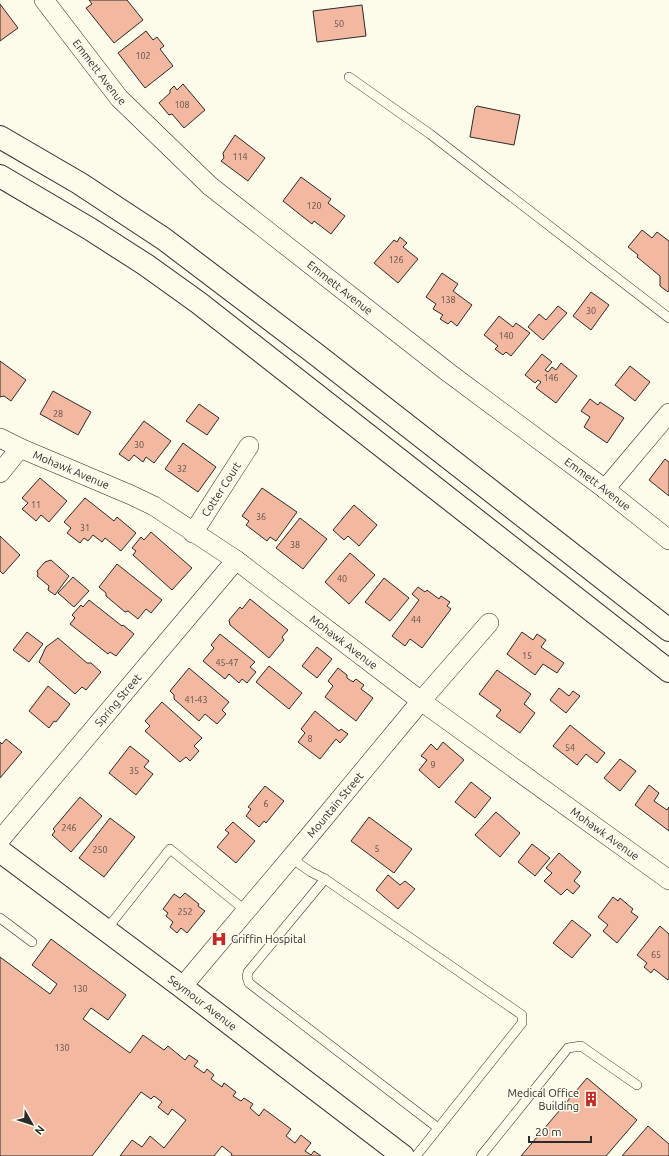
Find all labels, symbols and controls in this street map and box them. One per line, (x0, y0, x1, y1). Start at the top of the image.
house number: 50 (334, 19, 344, 29)
street label: Emmett Avenue (70, 37, 128, 107)
house number: 102 (135, 51, 151, 61)
house number: 108 (174, 100, 190, 110)
house number: 114 (232, 152, 248, 162)
house number: 120 (306, 201, 322, 211)
house number: 126 (388, 255, 404, 265)
street label: Emmett Avenue (305, 258, 375, 317)
house number: 138 (440, 295, 456, 305)
house number: 30 (586, 306, 596, 316)
house number: 140 (498, 331, 514, 341)
house number: 146 (543, 373, 559, 383)
house number: 28 (53, 409, 63, 419)
house number: 30 (134, 440, 144, 450)
street label: Mohawk Avenue (31, 448, 111, 491)
street label: Emmett Avenue (562, 455, 633, 513)
street label: Cotter Court (199, 459, 243, 519)
house number: 32 (177, 464, 187, 474)
house number: 11 (31, 500, 41, 510)
house number: 36 (256, 512, 266, 522)
house number: 31 (80, 523, 90, 533)
house number: 38 (290, 540, 300, 550)
house number: 40 (337, 574, 347, 584)
street label: Mohawk Avenue (308, 613, 380, 672)
house number: 44 (411, 615, 421, 625)
house number: 15 (522, 651, 532, 661)
house number: 45-47 (216, 658, 238, 668)
street label: Spring Street (92, 671, 144, 729)
house number: 41-43 (185, 695, 207, 705)
house number: 8 (307, 734, 313, 744)
house number: 54 (565, 743, 575, 753)
house number: 9 (430, 760, 436, 770)
house number: 35 (129, 766, 139, 776)
street label: Mountain Street (305, 769, 366, 840)
house number: 6 (263, 799, 269, 809)
street label: Mohawk Avenue (568, 805, 642, 863)
house number: 246 (61, 823, 77, 833)
house number: 5 (374, 844, 380, 854)
house number: 250 (92, 845, 108, 855)
house number: 252 (177, 907, 193, 917)
hospital icon: Griffin Hospital (210, 930, 228, 948)
place label: Griffin Hospital (231, 933, 306, 945)
house number: 65 (651, 950, 661, 960)
street label: Seymour Avenue (166, 973, 239, 1033)
house number: 130 (72, 984, 88, 994)
house number: 130 (54, 1043, 70, 1053)
place label: Medical Office Building (507, 1087, 579, 1112)
building icon: Medical Office Building (582, 1090, 600, 1108)
north arrow (12, 1104, 52, 1144)
scale bar (529, 1118, 591, 1144)
text: N (33, 1123, 47, 1137)
text: 20 m (535, 1125, 562, 1138)

